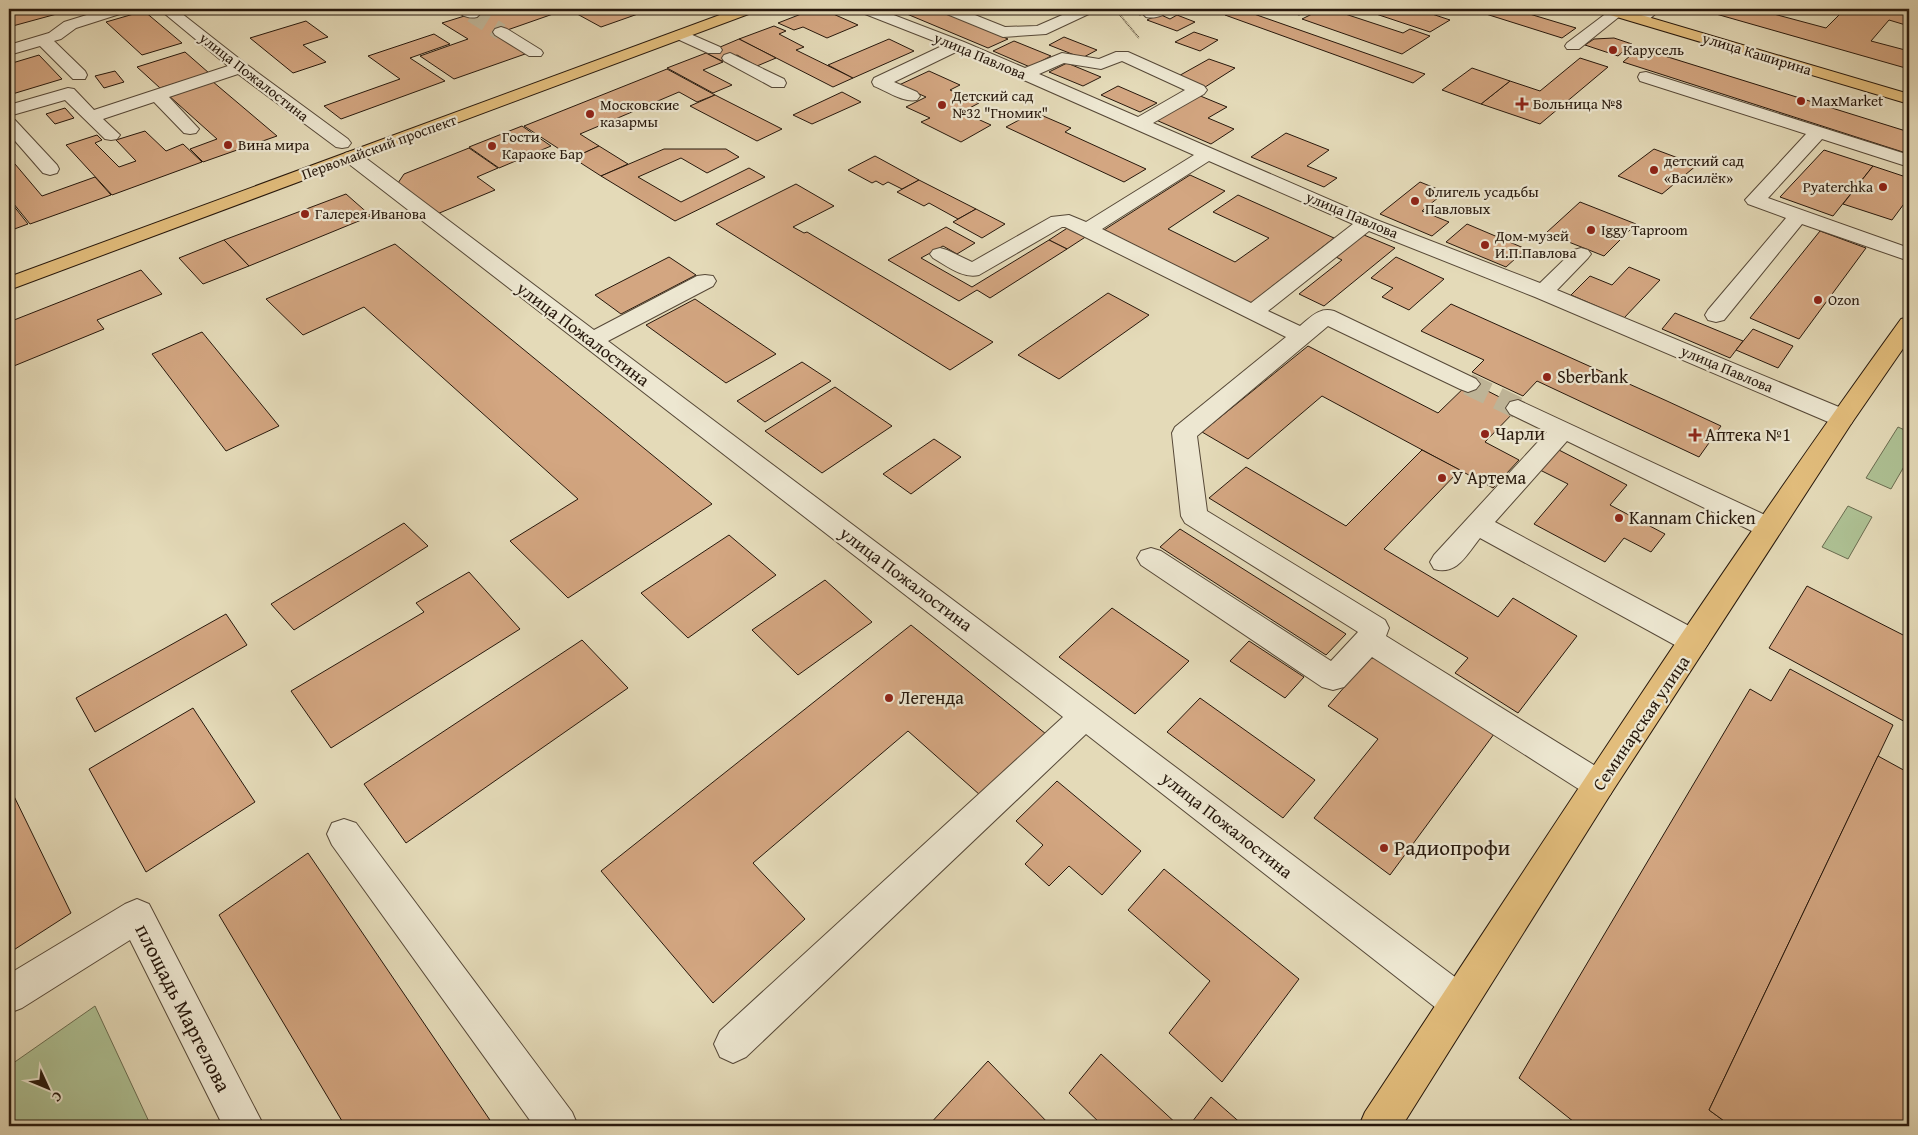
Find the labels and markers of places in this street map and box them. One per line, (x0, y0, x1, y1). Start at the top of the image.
place label: Карусель (1623, 39, 1684, 60)
marker: Карусель (1607, 44, 1619, 56)
place label: Детский сад №32 "Гномик" (951, 85, 1048, 123)
place label: MaxMarket (1811, 90, 1884, 111)
place label: Больница №8 (1533, 93, 1622, 114)
place label: Московские казармы (600, 94, 679, 132)
marker: MaxMarket (1795, 95, 1807, 107)
marker: Больница №8 (1515, 97, 1529, 111)
marker: Детский сад №32 "Гномик" (936, 99, 948, 111)
marker: Московские казармы (584, 108, 596, 120)
place label: Гости Караоке Бар (502, 126, 583, 164)
place label: Вина мира (238, 134, 310, 155)
marker: Вина мира (222, 139, 234, 151)
marker: Гости Караоке Бар (486, 140, 498, 152)
place label: детский сад «Василёк» (1664, 150, 1744, 188)
marker: детский сад «Василёк» (1648, 164, 1660, 176)
place label: Pyaterchka (1803, 176, 1873, 197)
place label: Флигель усадьбы Павловых (1425, 181, 1539, 219)
marker: Pyaterchka (1877, 181, 1889, 193)
marker: Флигель усадьбы Павловых (1409, 195, 1421, 207)
place label: Галерея Иванова (315, 203, 427, 224)
marker: Галерея Иванова (299, 208, 311, 220)
place label: Iggy Taproom (1601, 219, 1689, 240)
marker: Iggy Taproom (1585, 224, 1597, 236)
place label: Дом-музей И.П.Павлова (1494, 225, 1577, 263)
marker: Дом-музей И.П.Павлова (1479, 239, 1491, 251)
place label: Ozon (1828, 289, 1860, 310)
marker: Ozon (1812, 294, 1824, 306)
place label: Sberbank (1557, 363, 1629, 390)
marker: Sberbank (1541, 371, 1553, 383)
place label: Чарли (1495, 420, 1545, 447)
place label: Аптека №1 (1705, 421, 1791, 448)
marker: Чарли (1479, 428, 1491, 440)
marker: Аптека №1 (1689, 429, 1701, 441)
place label: У Артема (1452, 464, 1527, 491)
marker: У Артема (1436, 472, 1448, 484)
place label: Kannam Chicken (1629, 504, 1756, 531)
marker: Kannam Chicken (1613, 512, 1625, 524)
place label: Легенда (899, 684, 964, 711)
marker: Легенда (883, 692, 895, 704)
place label: Радиопрофи (1394, 832, 1510, 863)
marker: Радиопрофи (1378, 842, 1390, 854)

